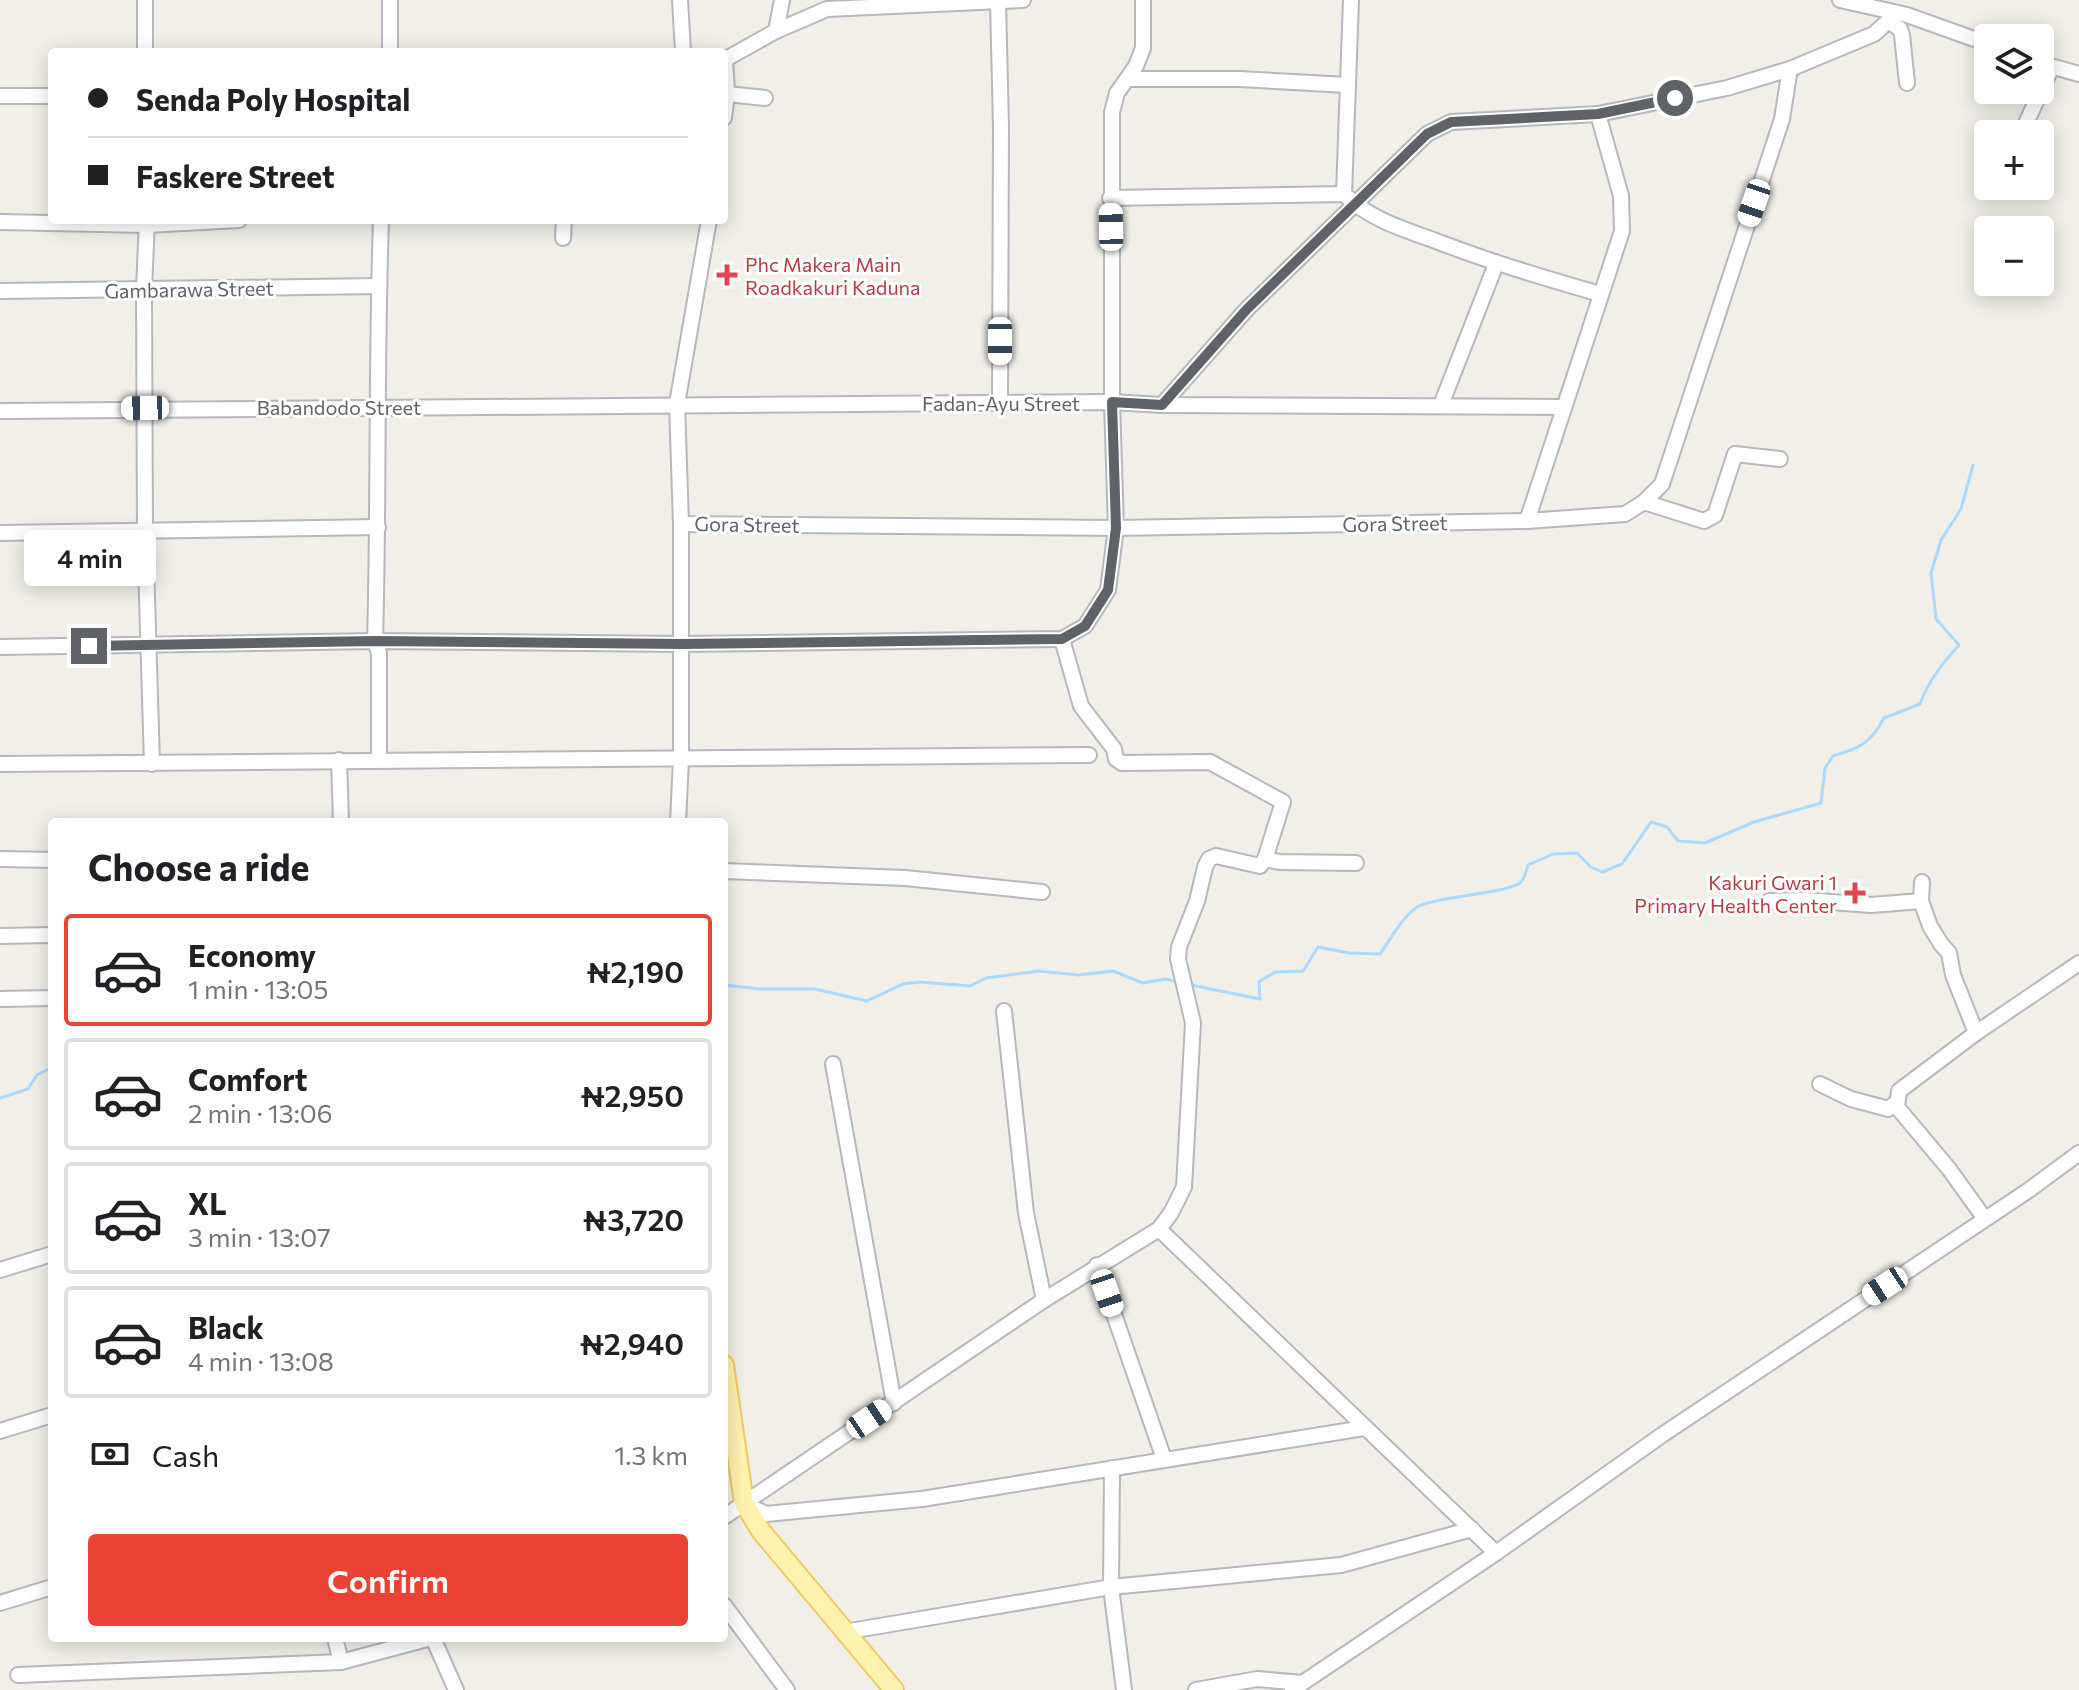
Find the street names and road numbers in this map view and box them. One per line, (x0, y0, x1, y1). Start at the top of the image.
street label: Gambarawa Street (104, 276, 274, 302)
street label: Fadan-Ayu Street (922, 391, 1080, 415)
street label: Babandodo Street (257, 395, 421, 419)
street label: Gora Street (1342, 510, 1448, 536)
street label: Gora Street (694, 511, 800, 537)

